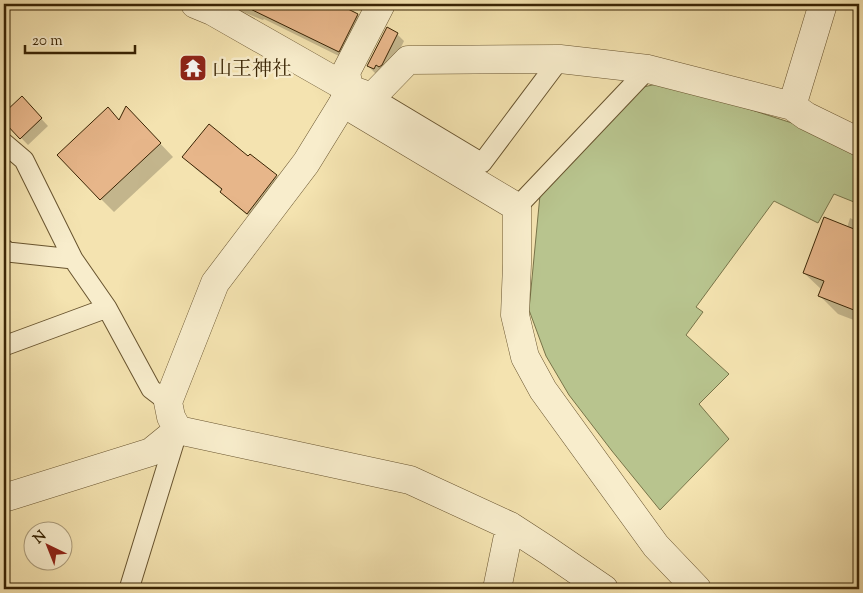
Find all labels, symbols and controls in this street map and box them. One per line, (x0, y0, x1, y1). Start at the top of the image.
scale bar (25, 22, 135, 54)
text: 20 m (32, 31, 63, 52)
temple icon: 山王神社 (178, 53, 208, 83)
place label: 山王神社 (212, 56, 292, 85)
north arrow (22, 520, 72, 570)
text: N (30, 527, 51, 549)

